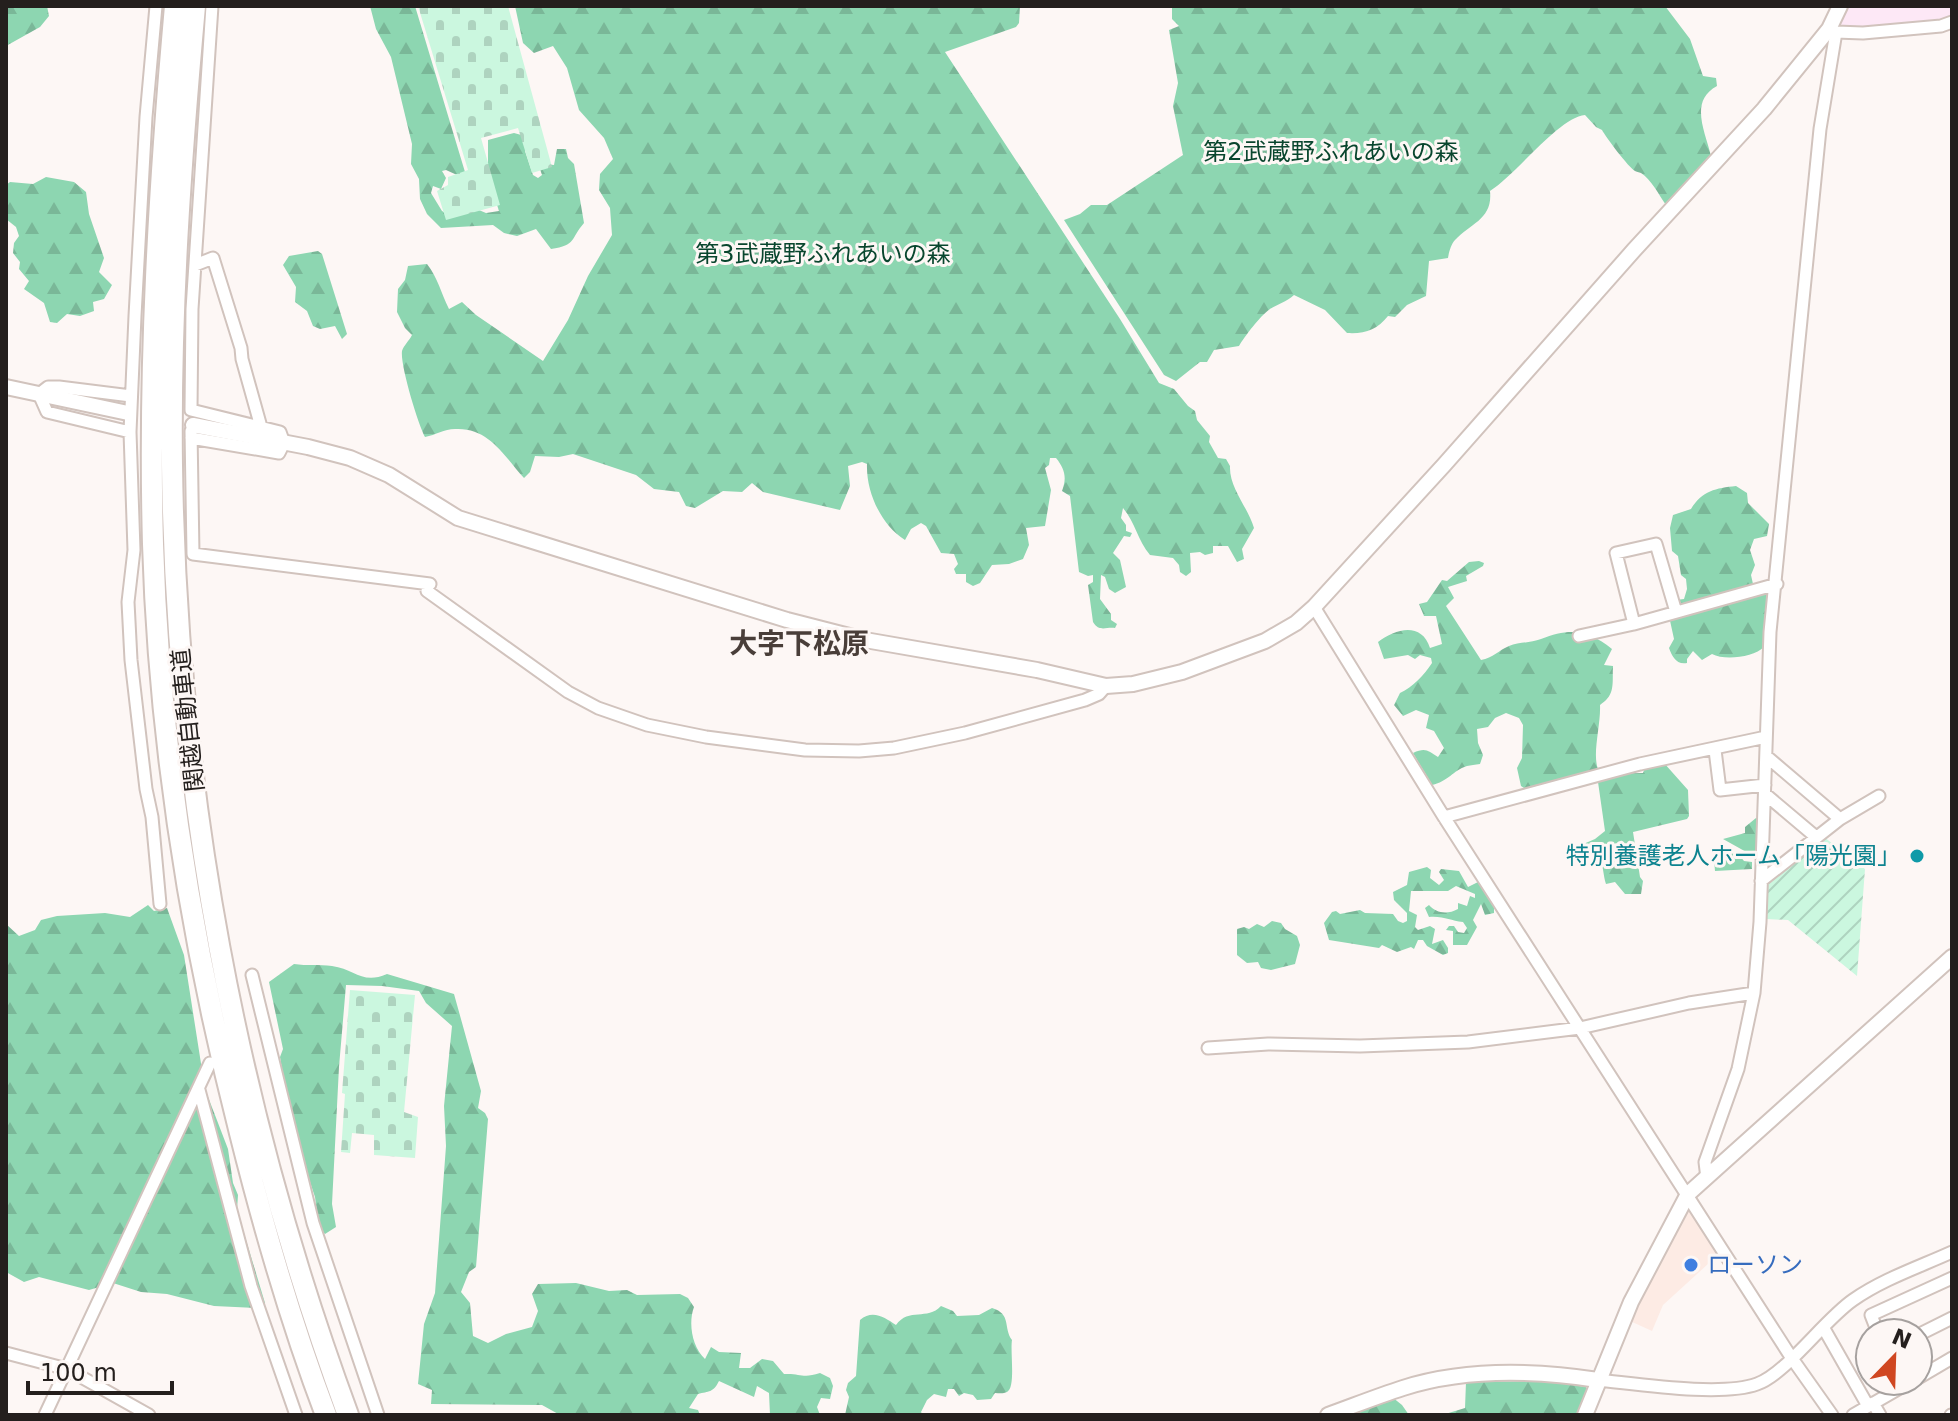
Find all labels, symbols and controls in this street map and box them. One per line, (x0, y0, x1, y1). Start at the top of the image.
park label: 第2武蔵野ふれあいの森 (1203, 138, 1459, 166)
park label: 第3武蔵野ふれあいの森 (695, 240, 951, 268)
district label: 大字下松原 (729, 627, 869, 660)
street label: 関越自動車道 (167, 647, 209, 793)
place label: 特別養護老人ホーム「陽光園」 (1566, 842, 1901, 870)
marker: 特別養護老人ホーム「陽光園」 (1908, 847, 1926, 865)
place label: ローソン (1707, 1251, 1803, 1279)
marker: ローソン (1682, 1256, 1700, 1274)
north arrow (1854, 1317, 1934, 1397)
text: N (1888, 1324, 1915, 1354)
scale bar (28, 1345, 172, 1395)
text: 100 m (40, 1359, 117, 1387)

